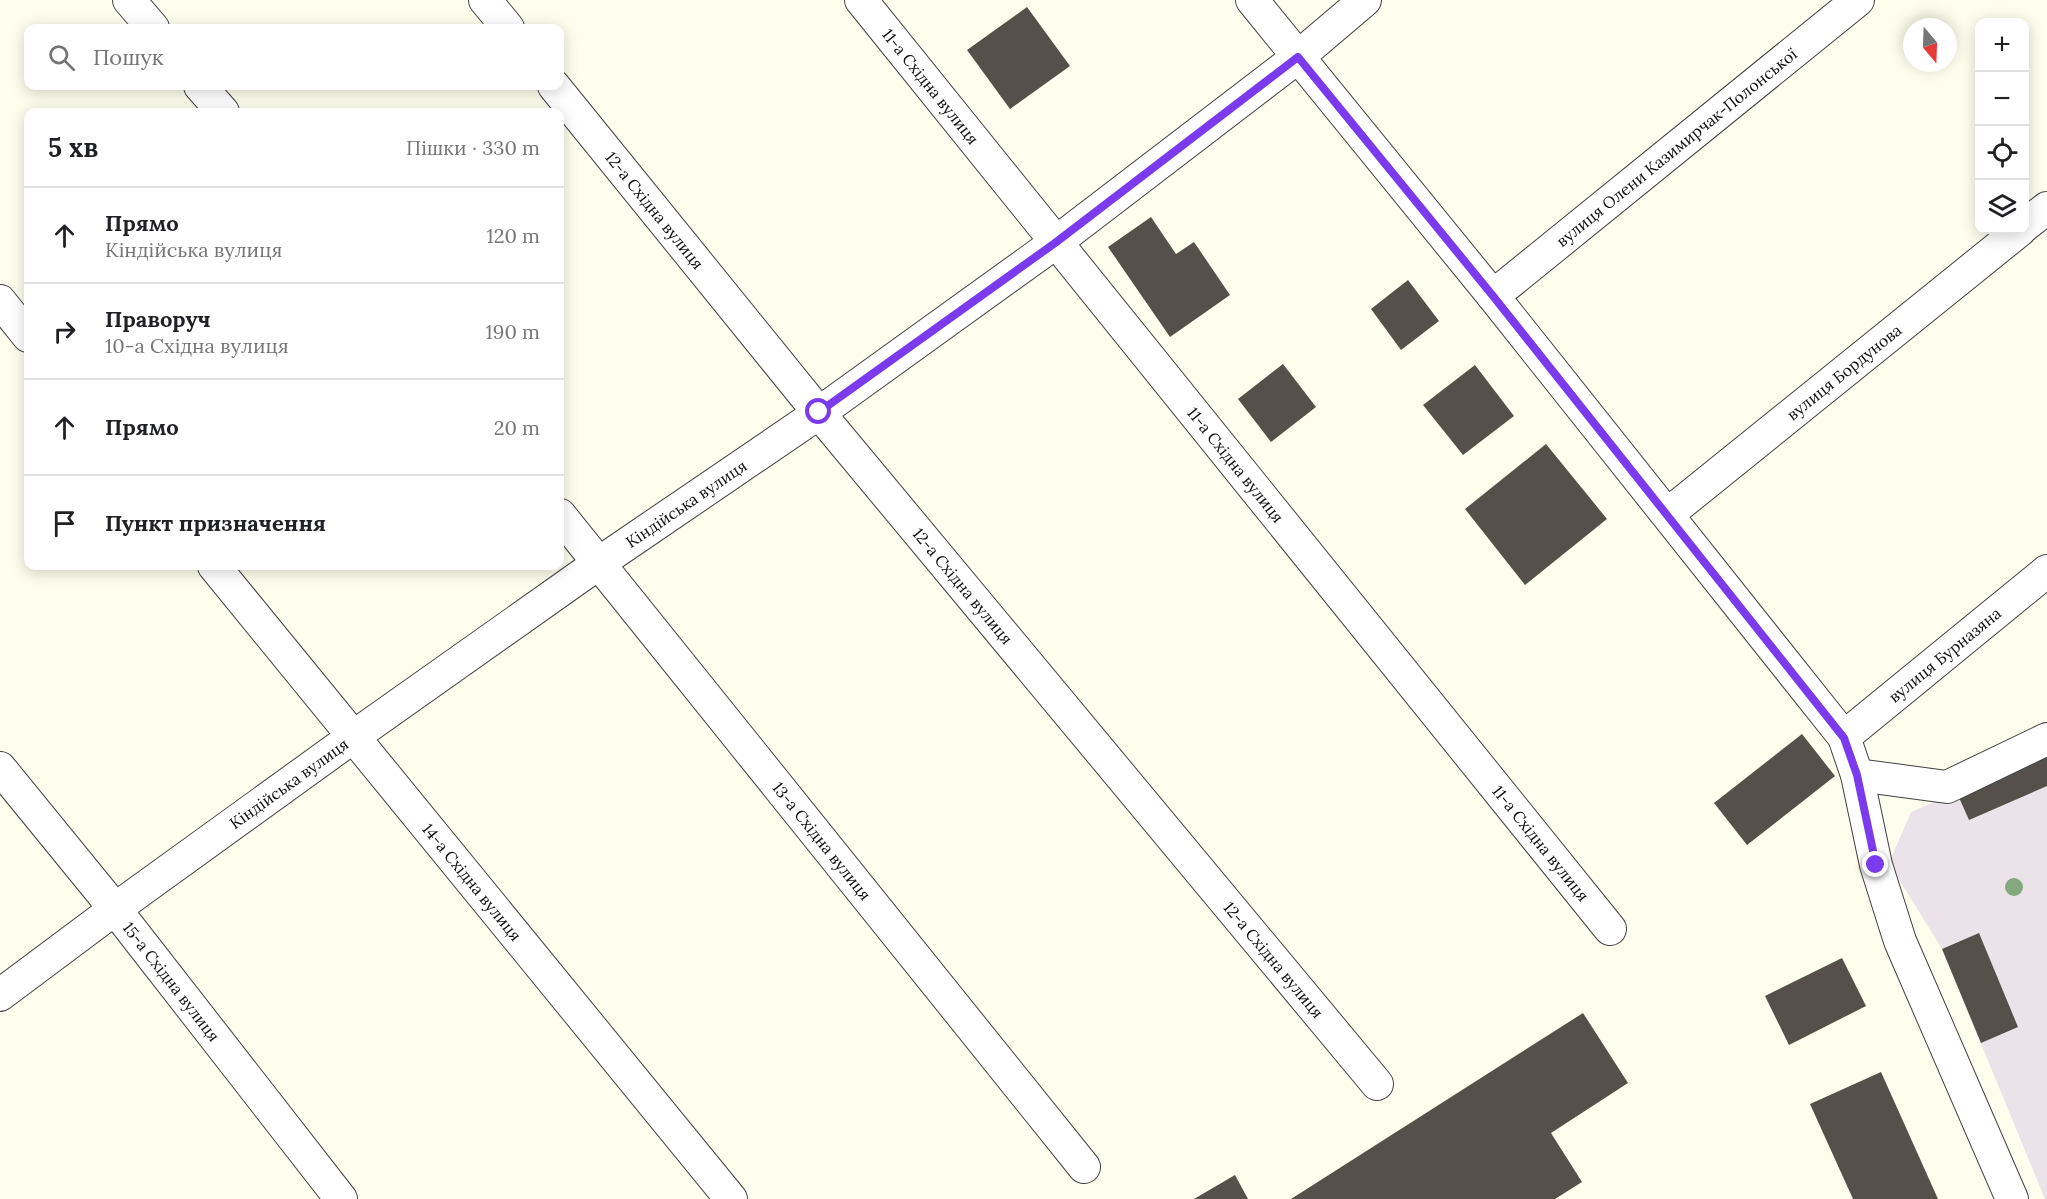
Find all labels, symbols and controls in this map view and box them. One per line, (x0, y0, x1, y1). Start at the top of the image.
north arrow (1903, 18, 1957, 72)
map controls (1975, 18, 2029, 234)
button: + (1975, 18, 2029, 72)
search box (24, 24, 564, 90)
street label: 11-а Східна вулиця (878, 25, 983, 148)
icon: search (45, 41, 78, 74)
text: Пошук (93, 43, 164, 71)
street label: вулиця Олени Казимирчак-Полонської (1552, 43, 1801, 251)
button: − (1975, 72, 2029, 126)
button: locate (1975, 126, 2029, 180)
text: 5 хв (48, 131, 98, 164)
text: Пішки · 330 m (406, 135, 540, 160)
street label: 12-а Східна вулиця (601, 148, 708, 273)
button: layers (1975, 180, 2029, 234)
text: Прямо (105, 209, 179, 237)
icon: ahead (48, 219, 81, 252)
text: 120 m (486, 223, 540, 248)
text: Кіндійська вулиця (105, 237, 282, 262)
text: Праворуч (105, 305, 211, 333)
icon: right (48, 315, 81, 348)
text: 190 m (486, 319, 540, 344)
street label: вулиця Бордунова (1782, 320, 1905, 424)
text: 10-а Східна вулиця (105, 333, 289, 358)
route start (805, 398, 831, 424)
street label: 11-а Східна вулиця (1183, 403, 1288, 527)
icon: ahead (48, 411, 81, 444)
text: Прямо (105, 413, 179, 441)
text: 20 m (494, 415, 540, 440)
street label: Кіндійська вулиця (622, 455, 750, 552)
icon: arrive (48, 507, 81, 540)
text: Пункт призначення (105, 509, 326, 537)
street label: 12-а Східна вулиця (909, 524, 1017, 648)
street label: вулиця Бурназяна (1884, 603, 2005, 707)
street label: Кіндійська вулиця (225, 734, 352, 833)
street label: 13-а Східна вулиця (768, 778, 875, 904)
street label: 11-а Східна вулиця (1488, 781, 1593, 905)
street label: 14-а Східна вулиця (418, 819, 526, 945)
route end (1862, 851, 1888, 877)
street label: 12-а Східна вулиця (1220, 897, 1328, 1022)
street label: 15-а Східна вулиця (119, 918, 224, 1045)

